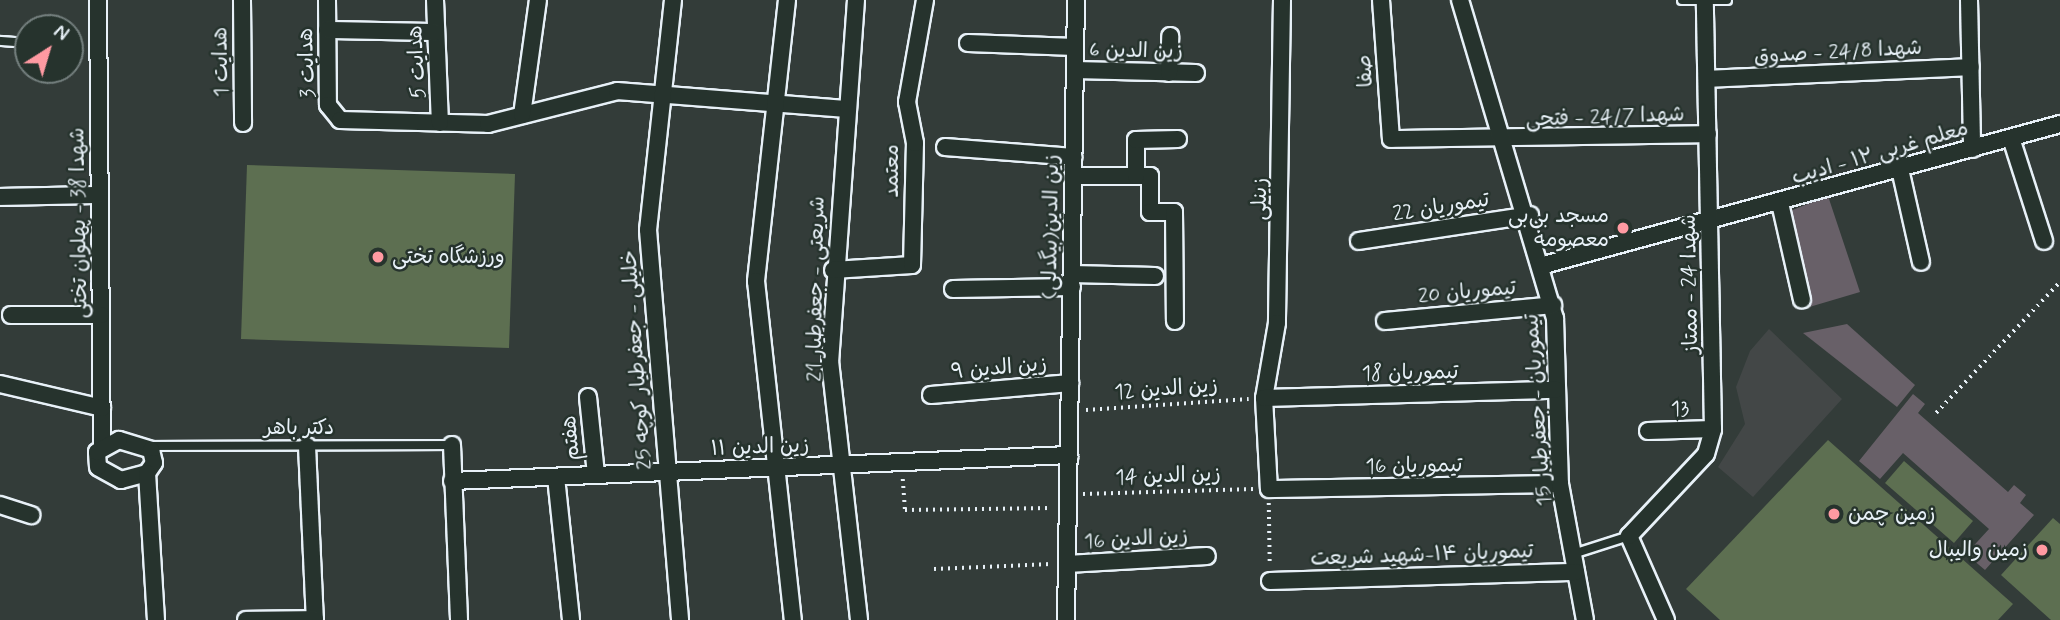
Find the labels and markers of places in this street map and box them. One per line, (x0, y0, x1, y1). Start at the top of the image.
place label: مسجد بی‌بی معصومه (1508, 203, 1609, 253)
marker: مسجد بی‌بی معصومه (1615, 220, 1631, 236)
place label: ورزشگاه تختی (392, 244, 505, 270)
marker: ورزشگاه تختی (370, 249, 386, 265)
place label: زمین چمن (1848, 501, 1936, 527)
marker: زمین چمن (1826, 506, 1842, 522)
place label: زمین والیبال (1929, 537, 2028, 563)
marker: زمین والیبال (2034, 542, 2050, 558)

